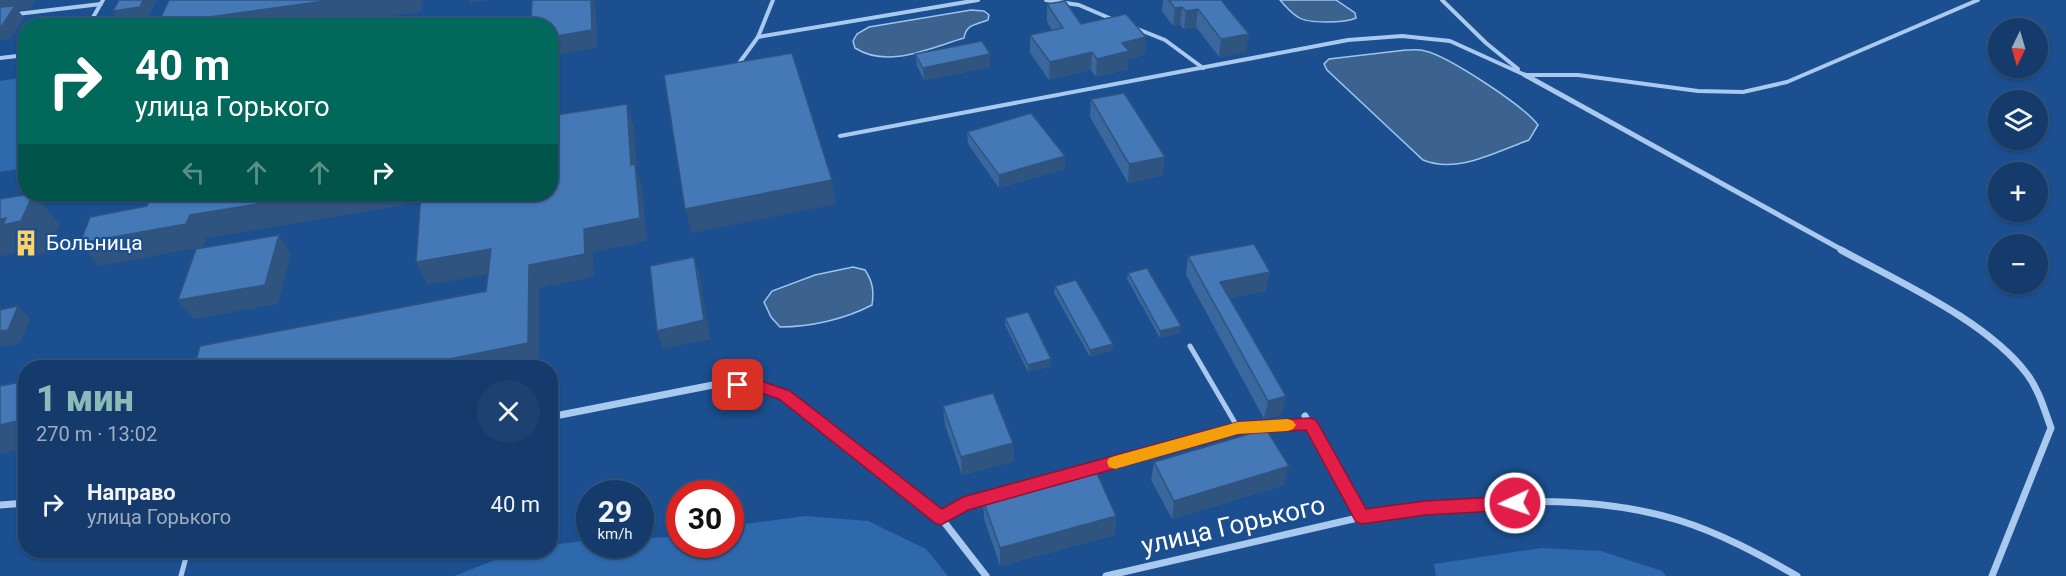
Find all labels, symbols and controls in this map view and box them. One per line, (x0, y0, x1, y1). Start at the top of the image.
north arrow (1988, 18, 2048, 78)
map controls (1988, 18, 2048, 294)
text: 40 m (135, 41, 230, 90)
icon: right (36, 42, 114, 120)
button: layers (1988, 90, 2048, 150)
text: улица Горького (135, 91, 330, 123)
icon: left (177, 156, 210, 189)
icon: ahead (240, 156, 273, 189)
icon: ahead (303, 156, 336, 189)
icon: right (366, 156, 399, 189)
button: + (1988, 162, 2048, 222)
building icon: Больница (11, 228, 41, 258)
place label: Больница (46, 231, 143, 255)
button: − (1988, 234, 2048, 294)
pin (712, 359, 763, 410)
icon: arrive (721, 368, 754, 401)
text: 1 мин (36, 378, 134, 420)
button: close (477, 380, 540, 443)
text: 270 m · 13:02 (36, 422, 157, 446)
position arrow (1483, 471, 1547, 535)
text: Направо (87, 480, 176, 505)
speed limit sign: 30 (666, 480, 744, 558)
icon: right (36, 488, 69, 521)
street label: улица Горького (1138, 489, 1328, 561)
text: 40 m (491, 492, 540, 517)
text: 29 (598, 494, 632, 529)
text: улица Горького (87, 505, 231, 529)
text: km/h (597, 525, 633, 543)

